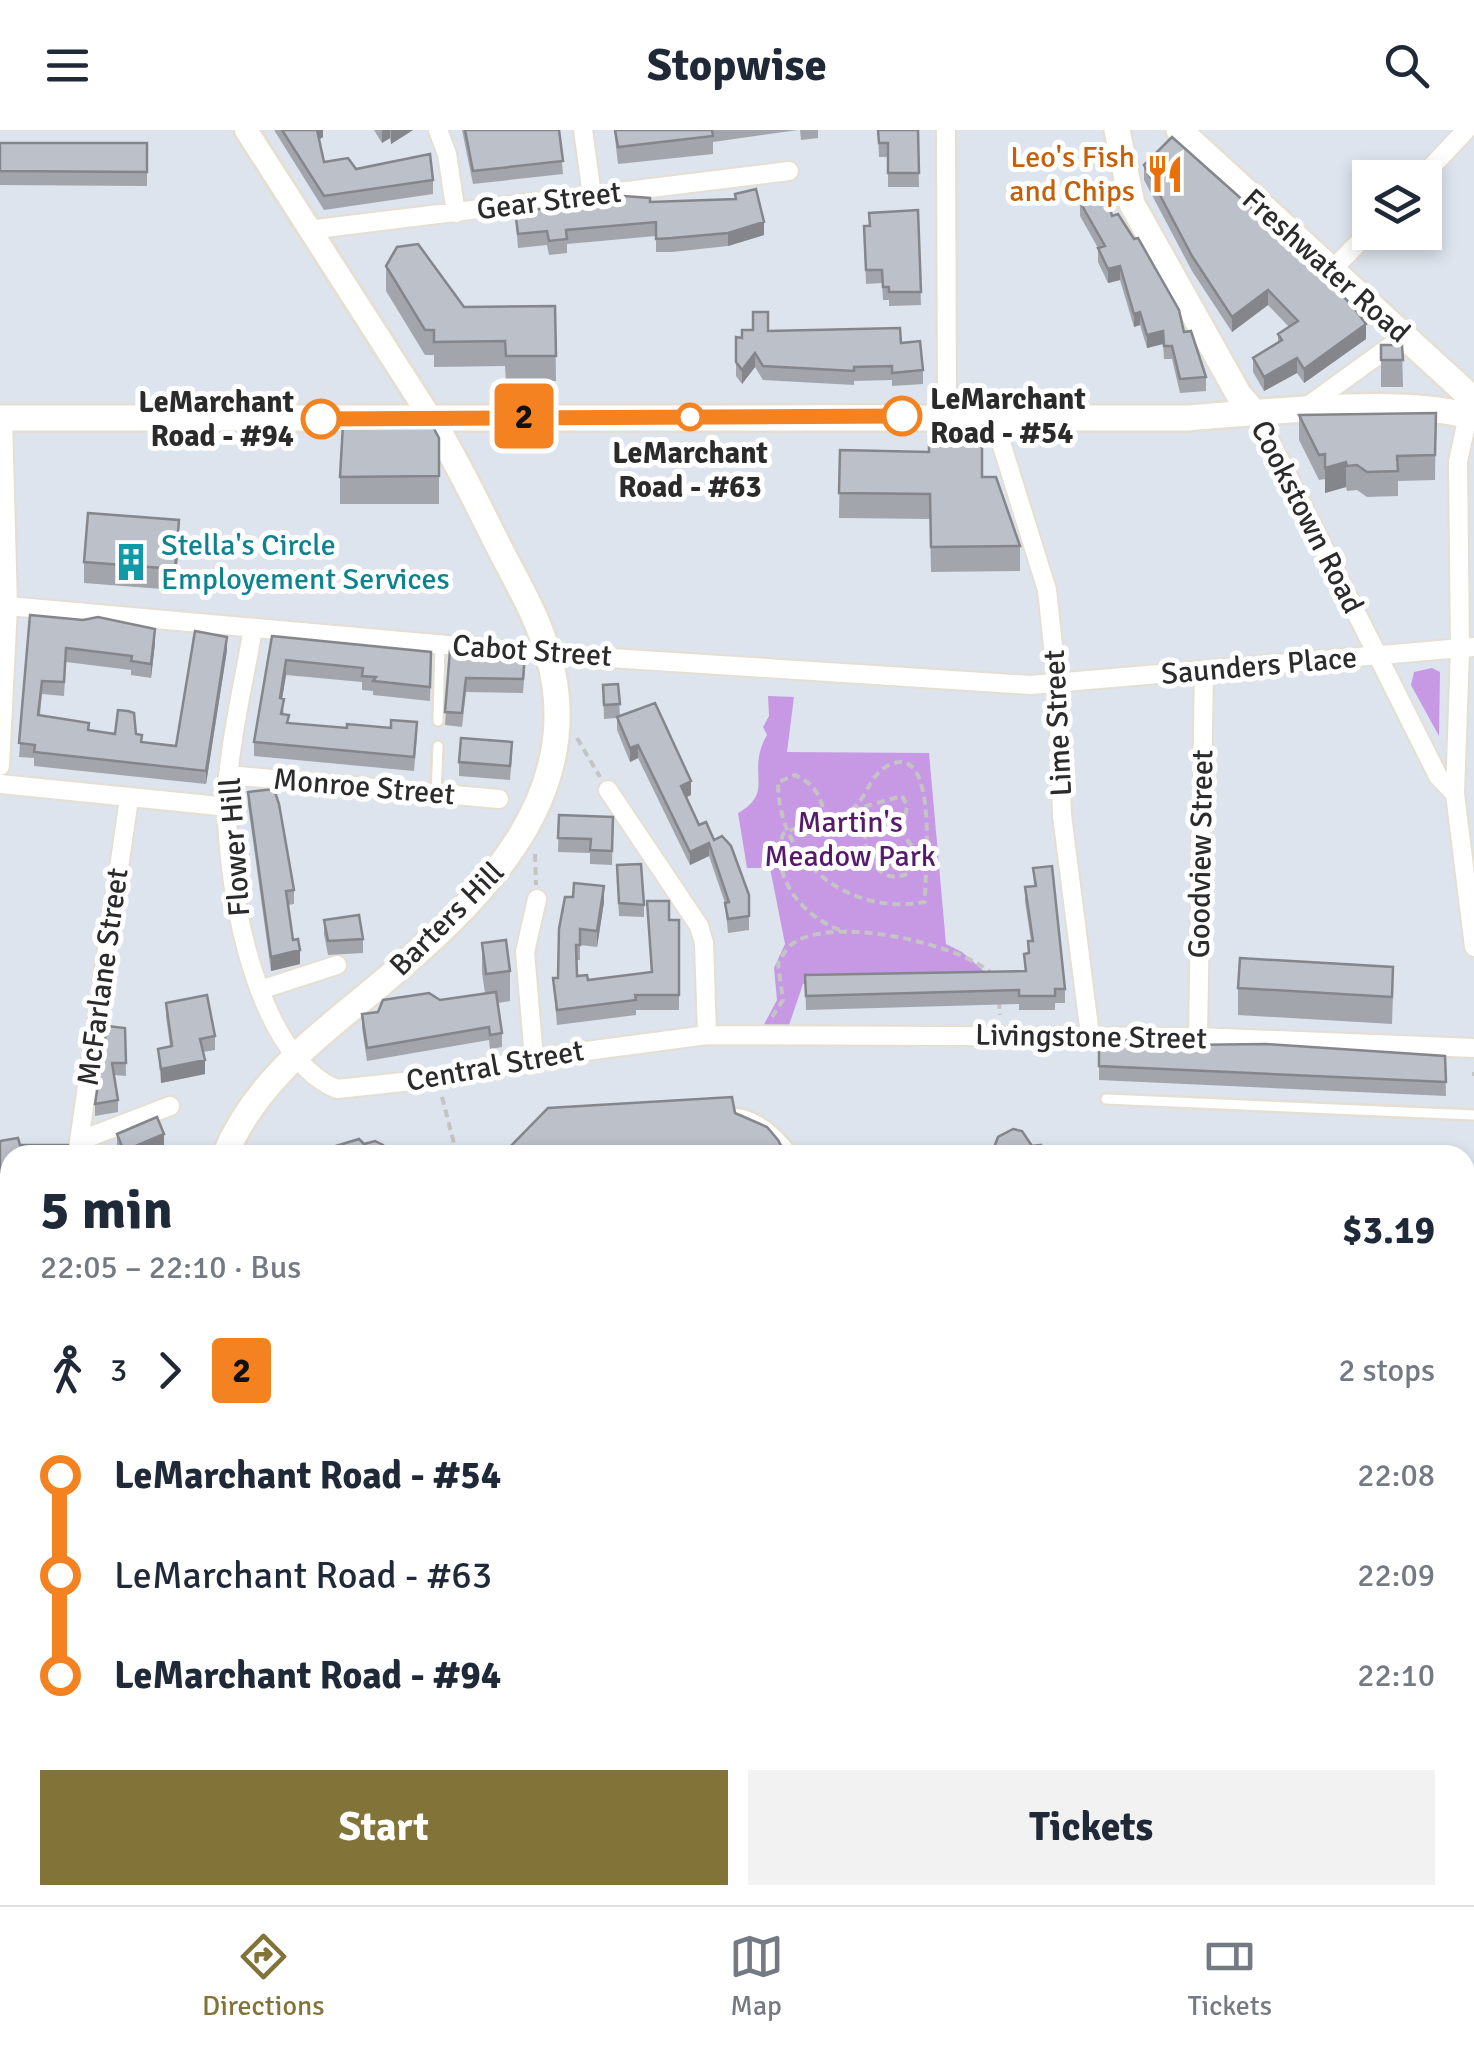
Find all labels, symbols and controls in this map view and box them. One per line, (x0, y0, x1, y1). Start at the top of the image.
icon: menu (40, 38, 95, 93)
text: Stopwise (647, 38, 827, 93)
icon: search (1379, 38, 1434, 93)
place label: Leo's Fish and Chips (1009, 139, 1135, 210)
restaurant icon: Leo's Fish and Chips (1144, 153, 1186, 195)
map controls (1352, 160, 1442, 250)
button: layers (1352, 160, 1442, 250)
street label: Gear Street (475, 174, 623, 228)
street label: Freshwater Road (1235, 181, 1417, 351)
place label: LeMarchant Road - #54 (930, 381, 1086, 452)
place label: LeMarchant Road - #94 (138, 384, 294, 455)
line badge: 2 (492, 384, 556, 448)
text: 2 (515, 395, 533, 438)
marker: LeMarchant Road - #54 (883, 397, 921, 435)
marker: LeMarchant Road - #94 (302, 400, 340, 438)
marker: LeMarchant Road - #63 (677, 404, 703, 430)
street label: Cookstown Road (1242, 414, 1372, 620)
place label: LeMarchant Road - #63 (612, 435, 768, 506)
place label: Stella's Circle Employement Services (161, 527, 450, 598)
building icon: Stella's Circle Employement Services (110, 541, 152, 583)
street label: Cabot Street (451, 627, 613, 675)
street label: Saunders Place (1160, 639, 1358, 693)
street label: Lime Street (1036, 649, 1080, 797)
street label: Goodview Street (1181, 749, 1221, 959)
street label: Monroe Street (272, 761, 456, 813)
street label: Flower Hill (212, 776, 258, 918)
park label: Martin's Meadow Park (764, 804, 936, 875)
street label: Barters Hill (382, 854, 512, 984)
street label: McFarlane Street (69, 866, 137, 1088)
street label: Livingstone Street (975, 1016, 1207, 1058)
street label: Central Street (403, 1032, 587, 1100)
text: 5 min (40, 1176, 173, 1244)
text: $3.19 (1342, 1207, 1435, 1254)
text: 22:05 – 22:10 · Bus (40, 1248, 301, 1287)
icon: walk (40, 1343, 95, 1398)
icon: forward (142, 1343, 197, 1398)
text: 2 (232, 1349, 251, 1392)
text: 3 (110, 1351, 127, 1390)
text: 2 stops (1338, 1351, 1435, 1390)
text: LeMarchant Road - #54 (114, 1452, 501, 1499)
text: 22:08 (1357, 1456, 1435, 1495)
text: LeMarchant Road - #63 (114, 1552, 492, 1599)
text: 22:09 (1357, 1556, 1435, 1595)
text: LeMarchant Road - #94 (114, 1652, 501, 1699)
text: 22:10 (1357, 1656, 1435, 1695)
button: Start (40, 1770, 728, 1885)
button: Tickets (748, 1770, 1435, 1885)
tab: Directions (202, 1929, 324, 2023)
tab: Map (729, 1929, 784, 2023)
tab: Tickets (1188, 1929, 1272, 2023)

